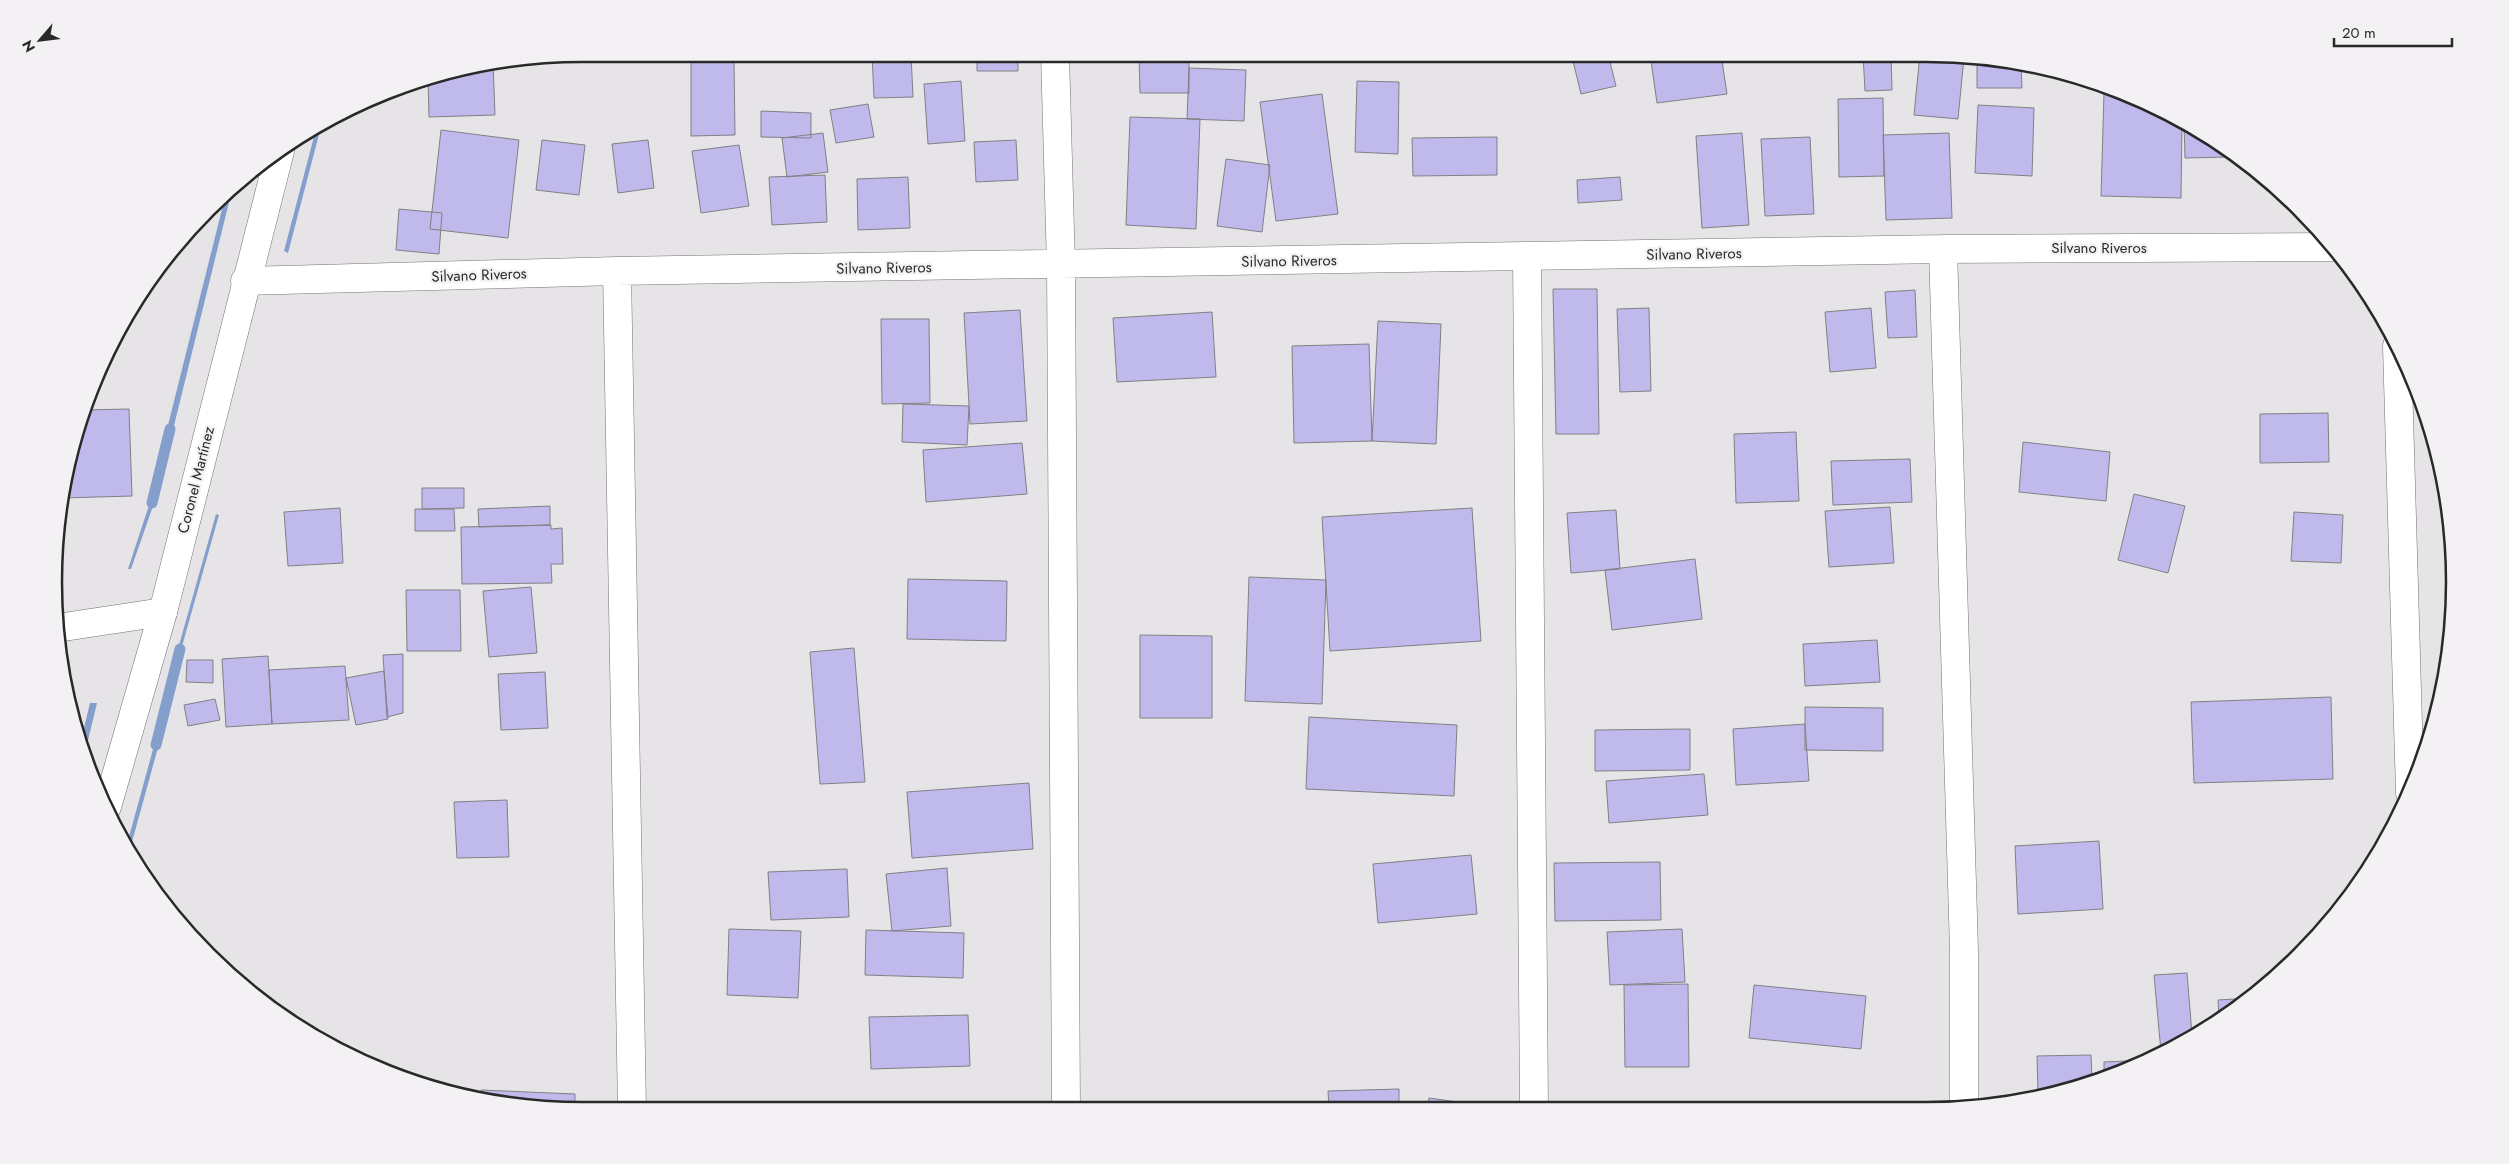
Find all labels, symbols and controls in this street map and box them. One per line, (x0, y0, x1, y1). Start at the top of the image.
north arrow (15, 15, 65, 65)
scale bar (2334, 15, 2452, 47)
text: 20 m (2342, 22, 2376, 44)
text: N (17, 36, 40, 56)
street label: Silvano Riveros (2051, 237, 2147, 259)
street label: Silvano Riveros (1646, 242, 1742, 266)
street label: Silvano Riveros (1241, 249, 1337, 273)
street label: Silvano Riveros (836, 256, 932, 280)
street label: Silvano Riveros (431, 262, 527, 288)
street label: Coronel Martínez (172, 424, 220, 536)

